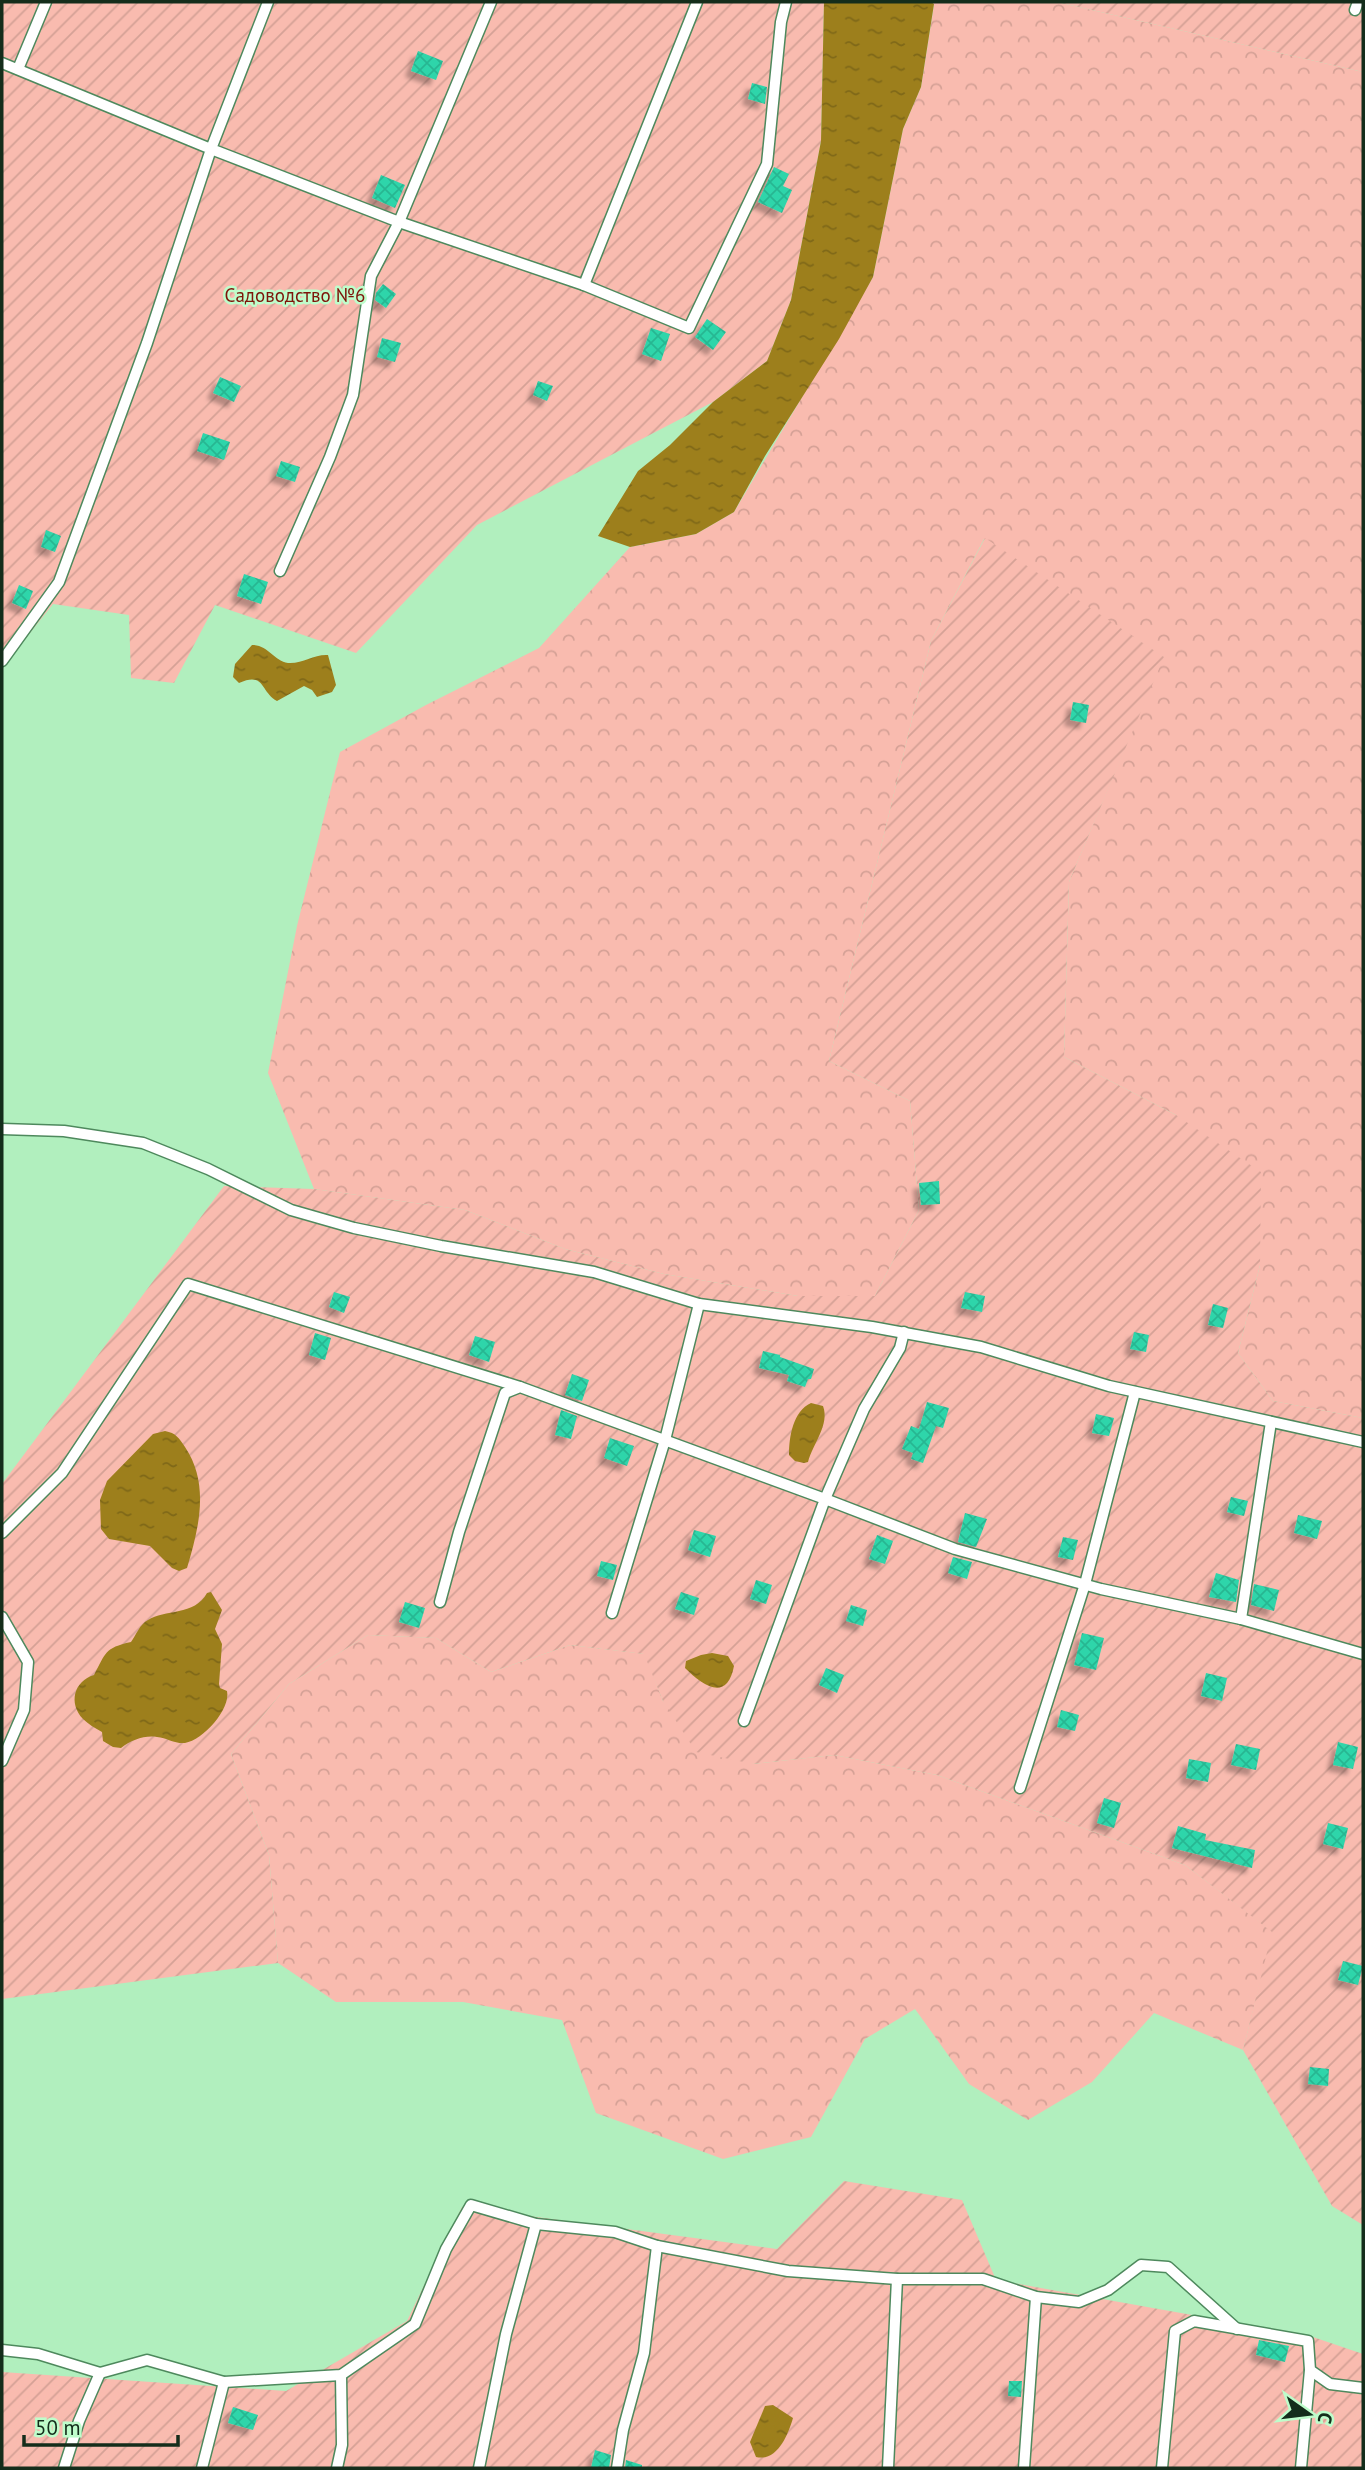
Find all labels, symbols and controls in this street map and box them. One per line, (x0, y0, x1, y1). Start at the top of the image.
park label: Садоводство №6 (225, 283, 365, 307)
north arrow (1274, 2379, 1344, 2449)
scale bar (24, 2404, 178, 2448)
text: С (1312, 2410, 1338, 2427)
text: 50 m (35, 2414, 81, 2441)

